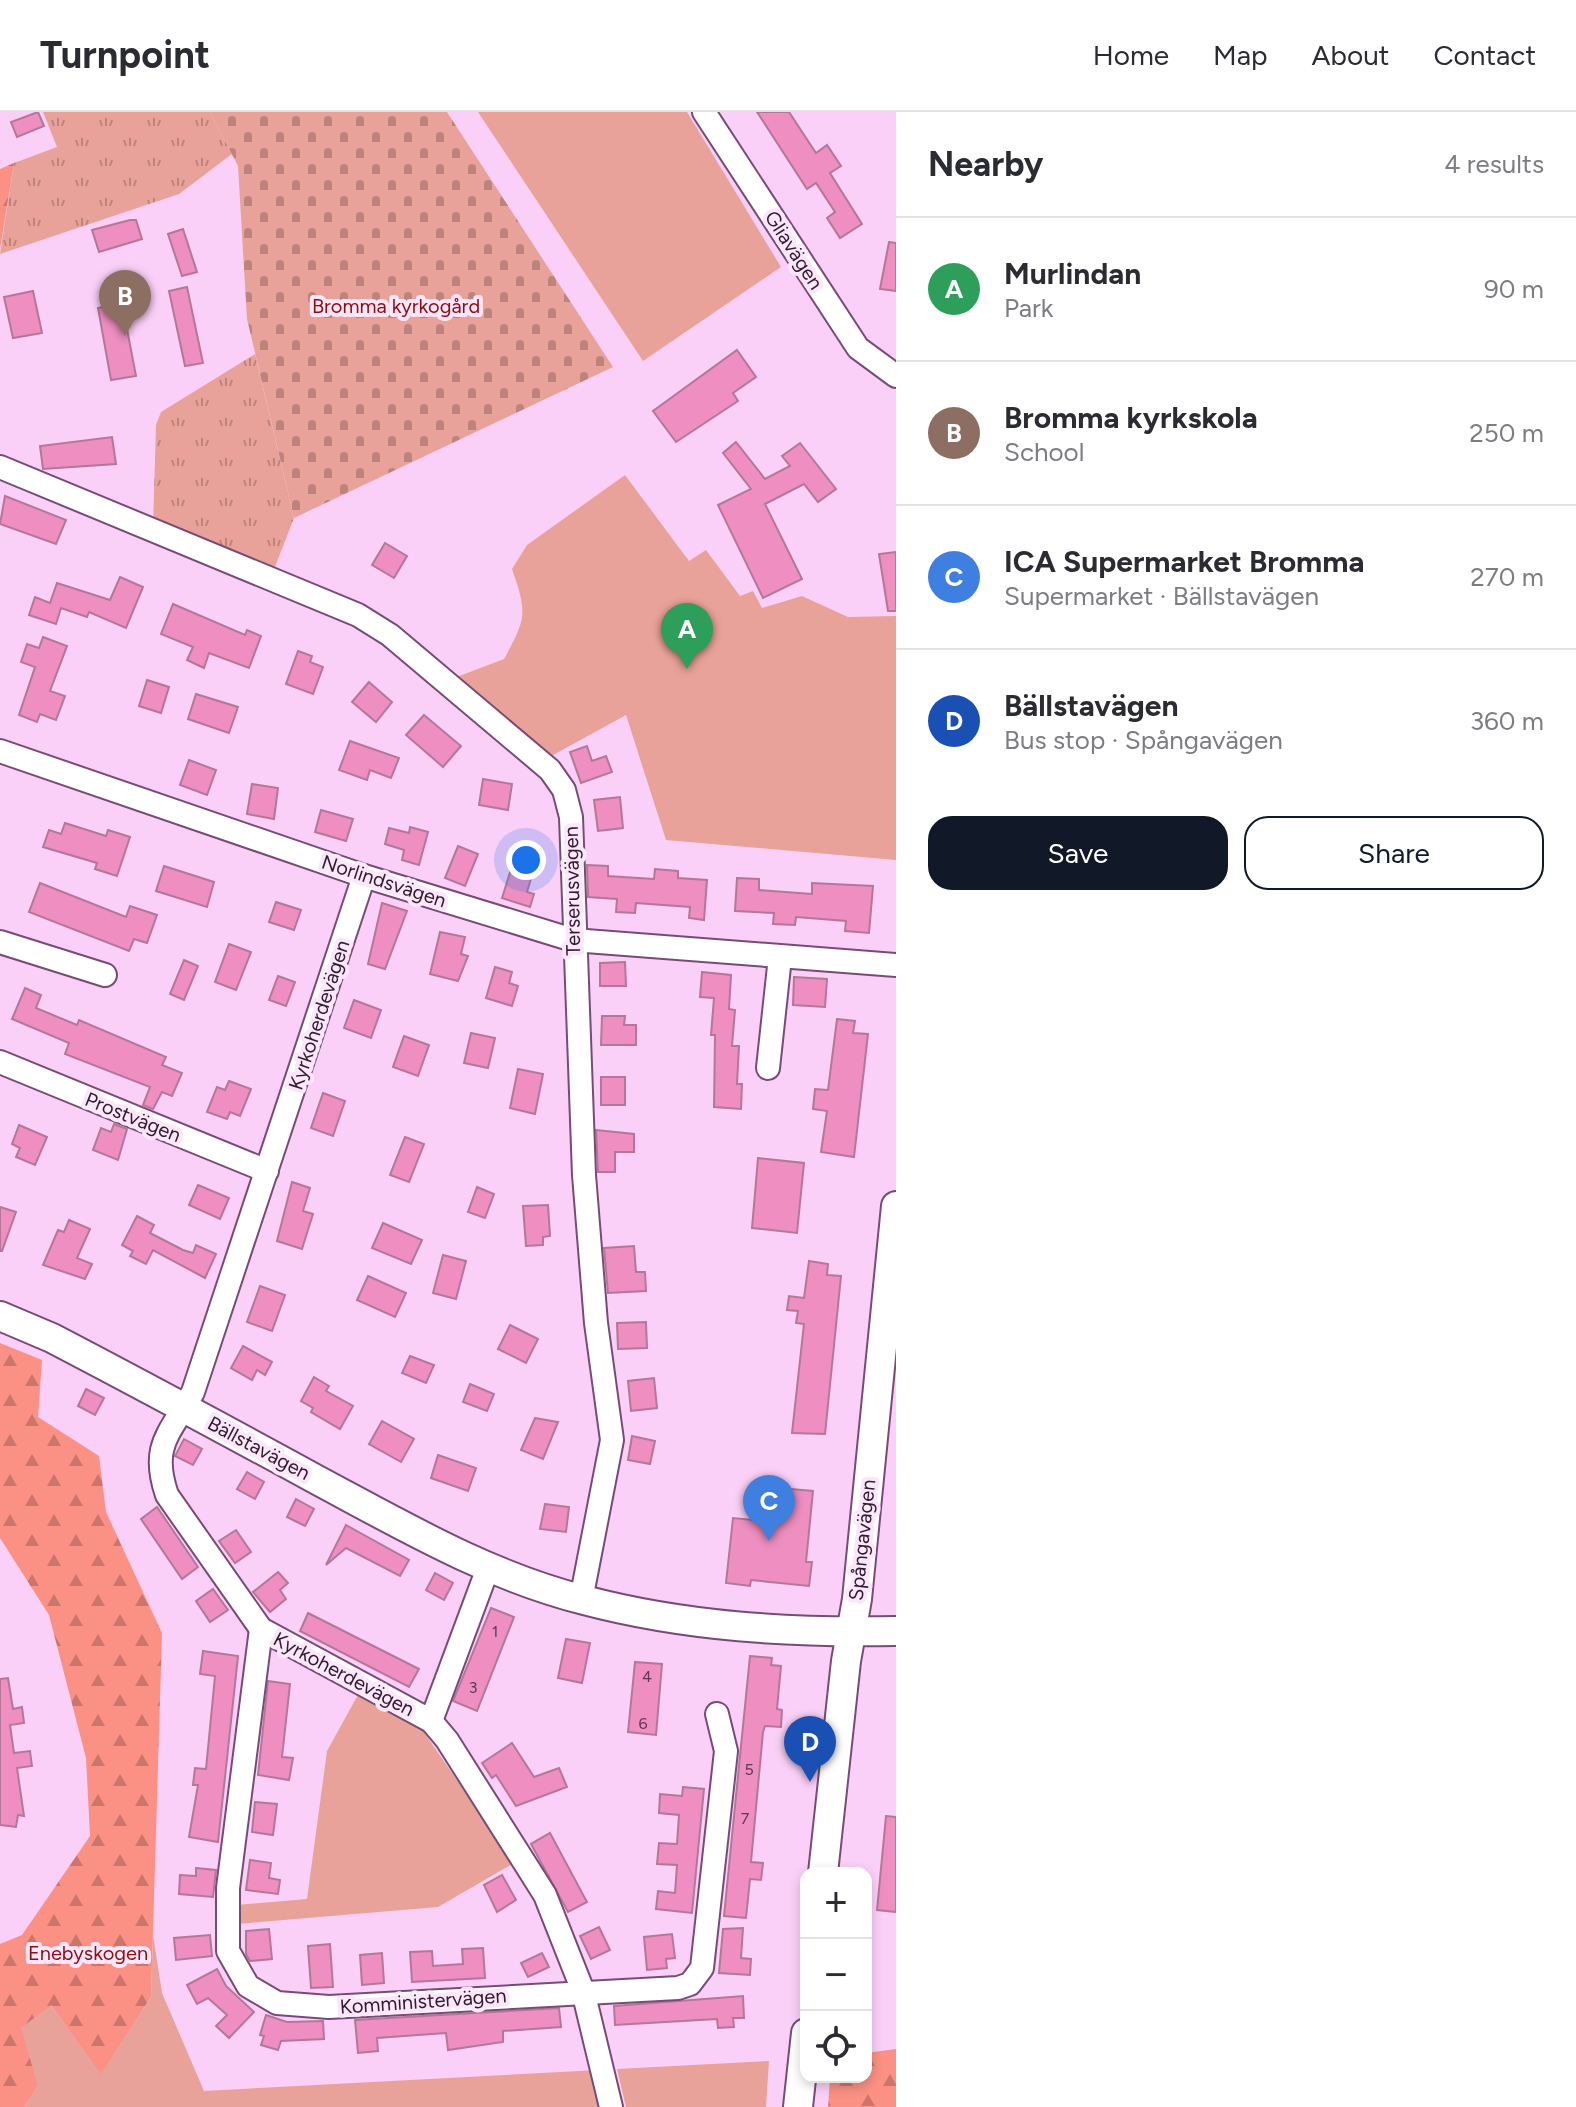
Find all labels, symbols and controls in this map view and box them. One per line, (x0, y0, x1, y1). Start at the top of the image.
text: Turnpoint (40, 32, 210, 78)
text: Home (1093, 38, 1169, 72)
text: Map (1213, 38, 1268, 72)
text: About (1312, 38, 1389, 72)
text: Contact (1433, 38, 1536, 72)
text: Nearby (928, 144, 1043, 185)
text: 4 results (1444, 148, 1544, 180)
street label: Gliavägen (760, 206, 828, 294)
text: Murlindan (1004, 255, 1141, 292)
pin: B (99, 270, 151, 336)
text: A (945, 273, 963, 305)
text: 90 m (1484, 273, 1544, 305)
text: Park (1004, 292, 1053, 324)
park label: Bromma kyrkogård (312, 294, 480, 318)
text: Bromma kyrkskola (1004, 399, 1258, 436)
text: B (946, 417, 962, 449)
text: 250 m (1469, 417, 1544, 449)
text: School (1004, 436, 1084, 468)
text: ICA Supermarket Bromma (1004, 543, 1364, 580)
text: C (945, 561, 963, 593)
text: 270 m (1470, 561, 1544, 593)
text: Supermarket · Bällstavägen (1004, 580, 1319, 612)
pin: A (661, 603, 713, 669)
text: Bällstavägen (1004, 687, 1179, 724)
text: D (945, 705, 963, 737)
text: 360 m (1470, 705, 1544, 737)
text: Bus stop · Spångavägen (1004, 724, 1283, 756)
button: Save (928, 816, 1228, 890)
button: Share (1244, 816, 1544, 890)
street label: Terserusvägen (559, 826, 585, 956)
your location (506, 840, 546, 880)
street label: Norlindsvägen (319, 850, 449, 912)
street label: Kyrkoherdevägen (283, 937, 355, 1093)
street label: Prostvägen (82, 1087, 184, 1147)
street label: Bällstavägen (204, 1411, 314, 1485)
pin: C (743, 1475, 795, 1541)
street label: Spångavägen (844, 1478, 880, 1602)
house number: 1 (492, 1622, 498, 1641)
street label: Kyrkoherdevägen (269, 1627, 419, 1721)
house number: 4 (642, 1667, 652, 1686)
house number: 3 (469, 1678, 477, 1697)
house number: 6 (638, 1714, 648, 1733)
pin: D (784, 1716, 836, 1782)
house number: 5 (744, 1760, 754, 1779)
house number: 7 (741, 1809, 750, 1828)
map controls (800, 1867, 872, 2083)
button: + (800, 1867, 872, 1939)
button: − (800, 1939, 872, 2011)
park label: Enebyskogen (28, 1941, 148, 1965)
street label: Komministervägen (339, 1983, 507, 2019)
button: locate (800, 2011, 872, 2083)

